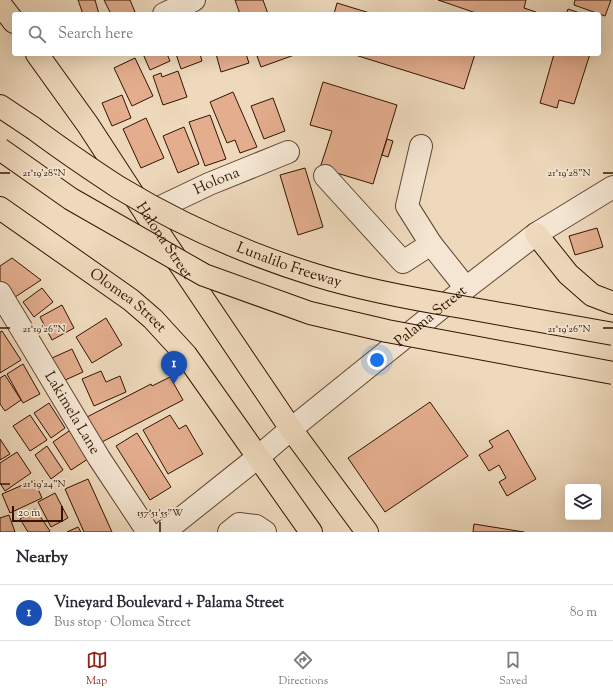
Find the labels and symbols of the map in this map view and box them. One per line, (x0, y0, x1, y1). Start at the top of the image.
street label: Holona (190, 162, 243, 200)
text: 21°19'28"N (22, 166, 66, 181)
text: 21°19'28"N (547, 166, 591, 181)
street label: Halona Street (131, 198, 198, 284)
street label: Lunalilo Freeway (233, 237, 345, 293)
street label: Olomea Street (85, 263, 171, 338)
street label: Palama Street (390, 281, 471, 352)
text: 21°19'26"N (23, 322, 66, 337)
text: 21°19'26"N (548, 322, 591, 337)
your location (367, 350, 387, 370)
pin: 1 (161, 351, 187, 384)
street label: Lakimela Lane (39, 368, 105, 459)
text: 21°19'24"N (23, 477, 66, 492)
scale bar (12, 504, 63, 523)
text: 157°51'55"W (137, 506, 183, 521)

